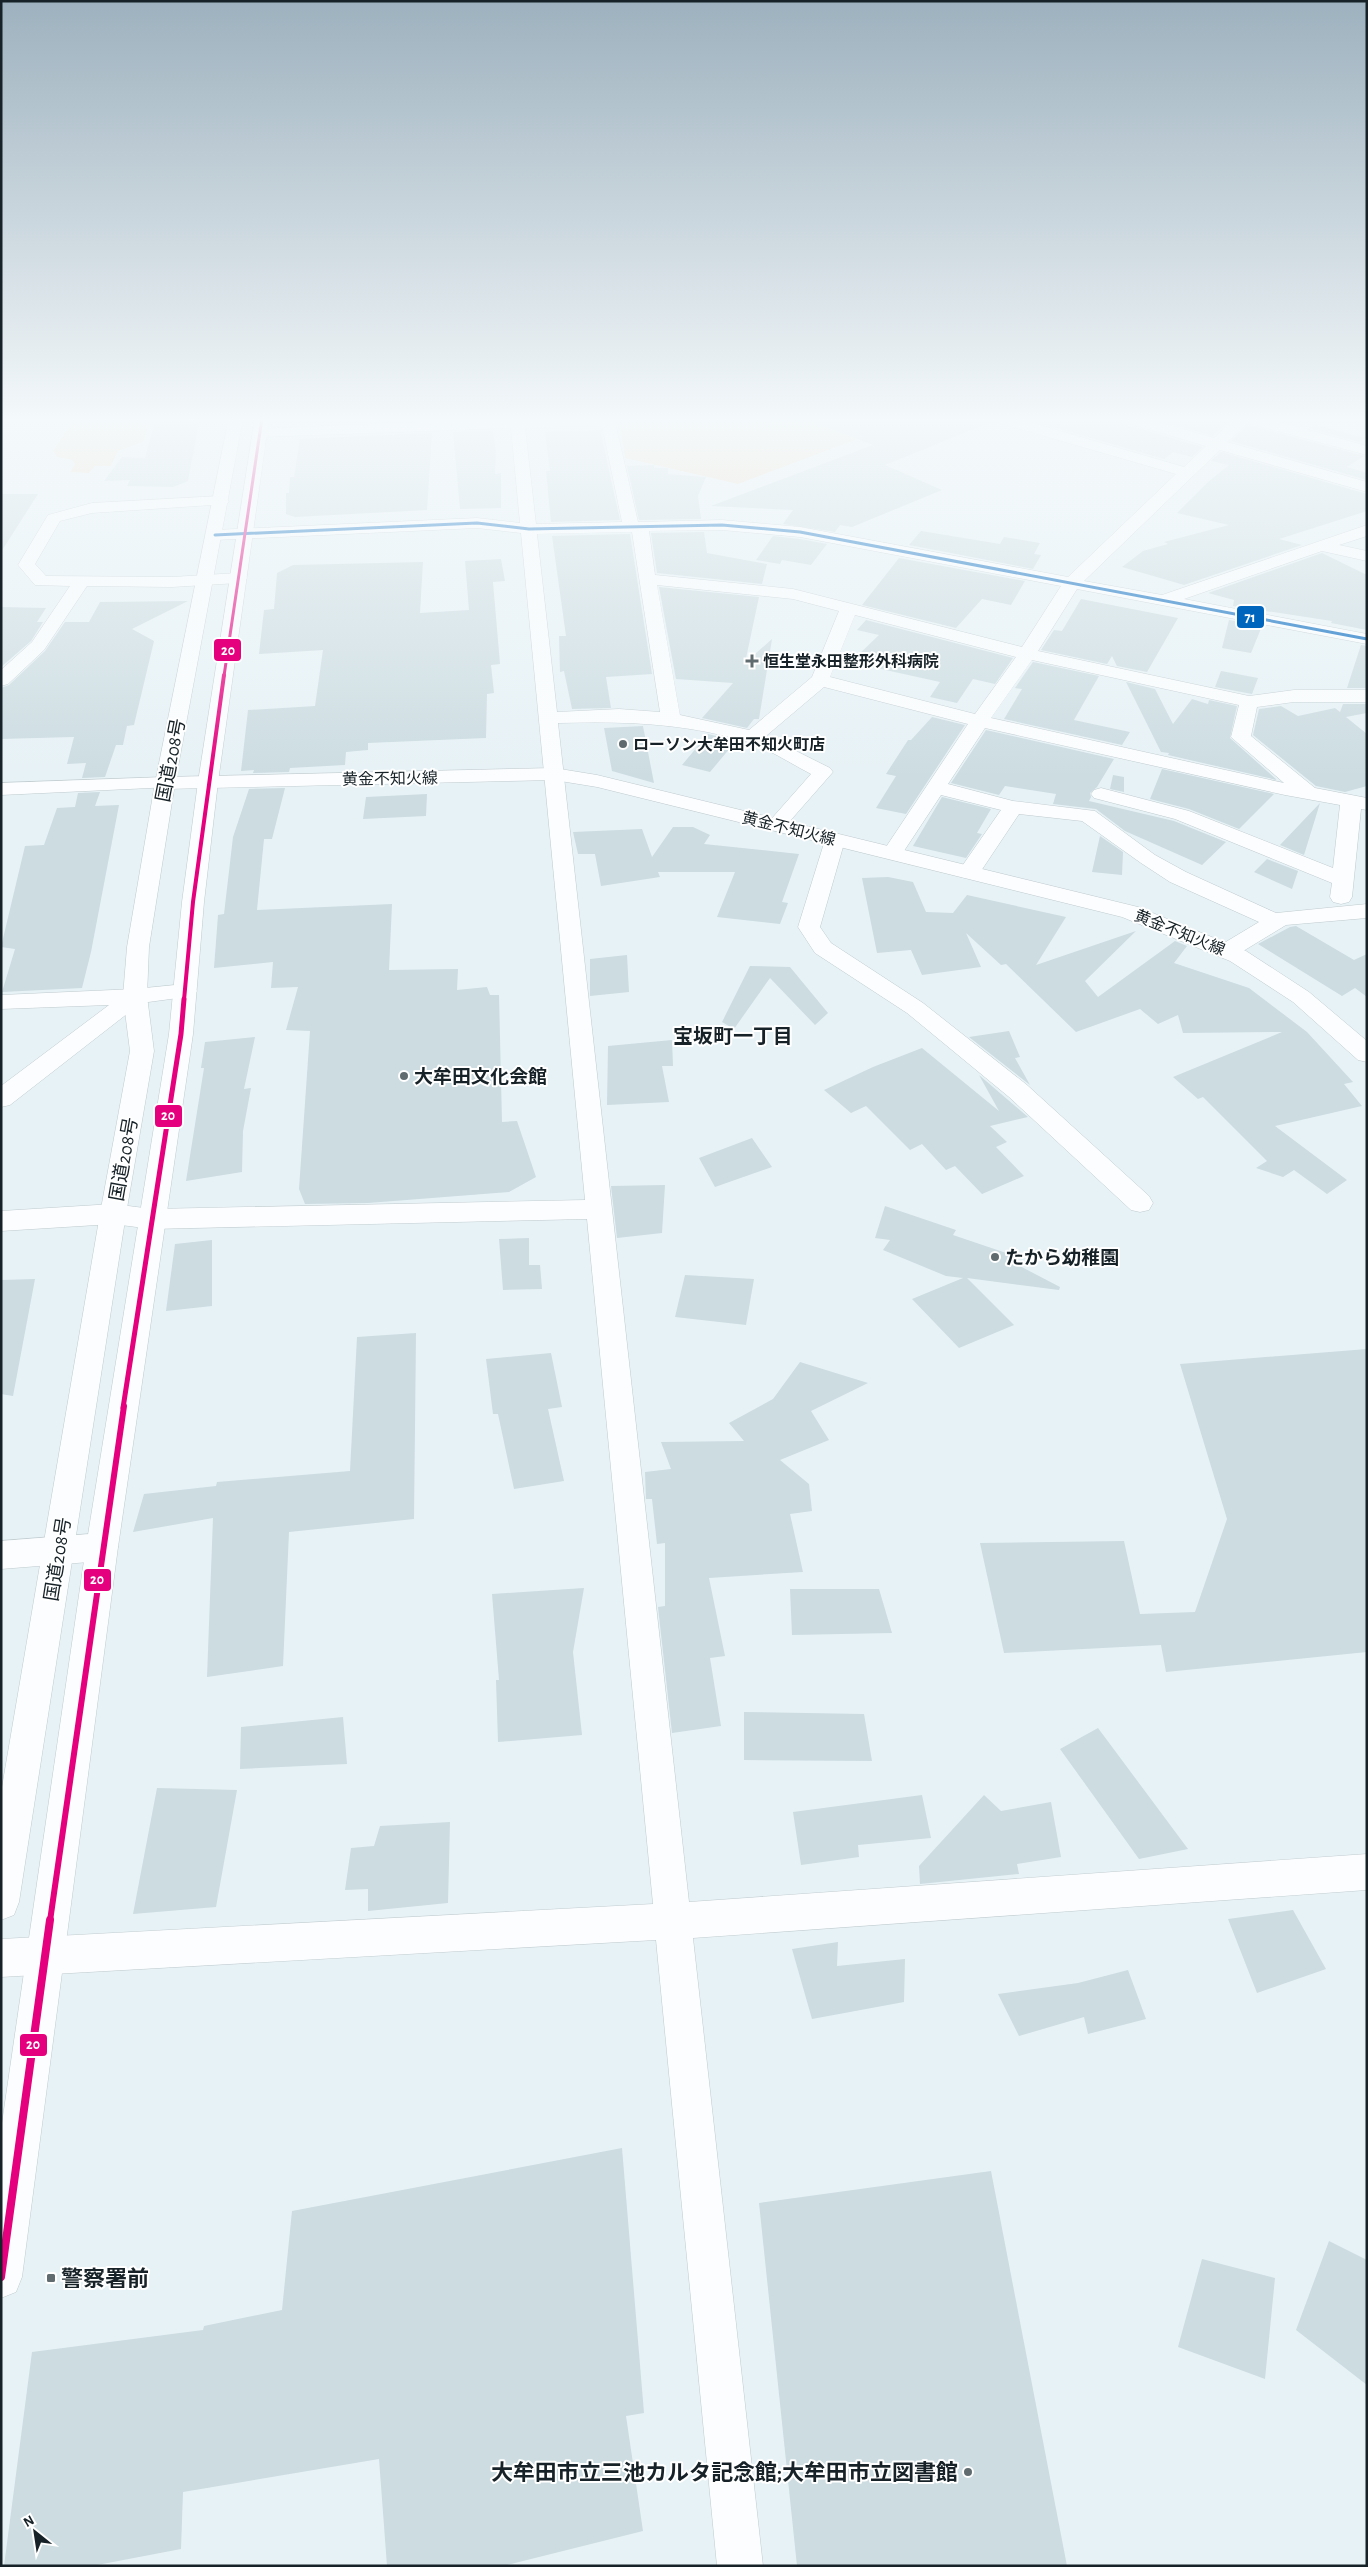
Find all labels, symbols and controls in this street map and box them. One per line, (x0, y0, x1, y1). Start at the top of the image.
line badge: 71 (1236, 605, 1265, 629)
text: 71 (1244, 611, 1256, 625)
line badge: 20 (213, 638, 242, 662)
text: 20 (221, 644, 235, 658)
place label: 恒生堂永田整形外科病院 (763, 653, 939, 670)
marker: 恒生堂永田整形外科病院 (745, 654, 759, 668)
street label: 国道208号 (153, 717, 189, 804)
place label: ローソン大牟田不知火町店 (633, 736, 825, 753)
marker: ローソン大牟田不知火町店 (617, 738, 629, 750)
street label: 黄金不知火線 (342, 769, 438, 788)
street label: 黄金不知火線 (740, 809, 838, 848)
street label: 黄金不知火線 (1132, 907, 1228, 958)
district label: 宝坂町一丁目 (673, 1026, 793, 1047)
place label: 大牟田文化会館 (414, 1066, 547, 1087)
marker: 大牟田文化会館 (398, 1070, 410, 1082)
line badge: 20 (154, 1104, 183, 1128)
text: 20 (161, 1109, 175, 1123)
street label: 国道208号 (107, 1116, 141, 1203)
place label: たから幼稚園 (1005, 1247, 1119, 1268)
marker: たから幼稚園 (989, 1251, 1001, 1263)
street label: 国道208号 (41, 1516, 74, 1603)
line badge: 20 (83, 1568, 112, 1592)
text: 20 (90, 1573, 104, 1587)
line badge: 20 (19, 2033, 48, 2057)
text: 20 (26, 2038, 40, 2052)
place label: 警察署前 (61, 2267, 149, 2290)
marker: 警察署前 (45, 2272, 57, 2284)
place label: 大牟田市立三池カルタ記念館;大牟田市立図書館 (491, 2461, 958, 2484)
marker: 大牟田市立三池カルタ記念館;大牟田市立図書館 (962, 2466, 974, 2478)
north arrow (10, 2507, 60, 2557)
text: N (21, 2513, 37, 2530)

